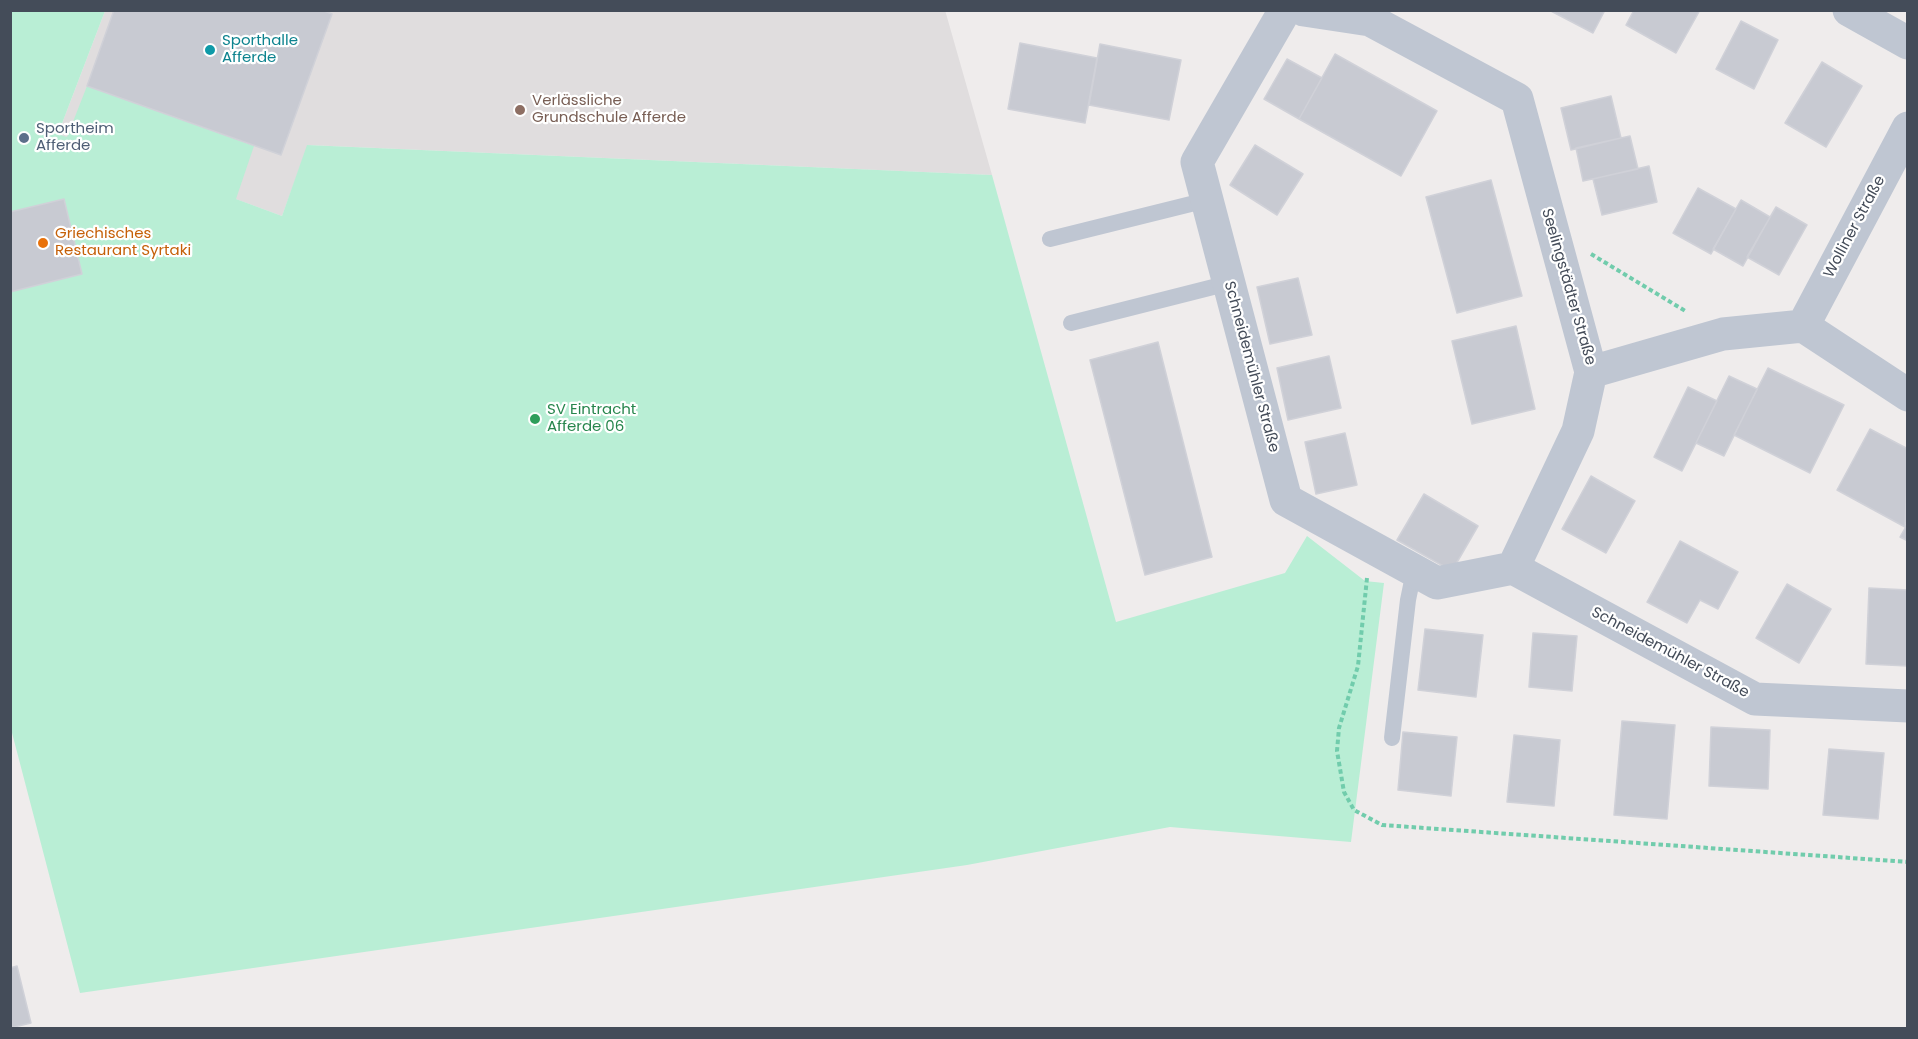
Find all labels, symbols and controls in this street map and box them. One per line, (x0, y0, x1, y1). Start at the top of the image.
place label: Sporthalle Afferde (222, 32, 298, 67)
marker: Sporthalle Afferde (203, 43, 217, 57)
place label: Verlässliche Grundschule Afferde (532, 92, 686, 127)
marker: Verlässliche Grundschule Afferde (513, 103, 527, 117)
place label: Sportheim Afferde (36, 120, 114, 155)
marker: Sportheim Afferde (17, 131, 31, 145)
street label: Wolliner Straße (1820, 173, 1890, 281)
street label: Seelingstädter Straße (1537, 207, 1599, 367)
place label: Griechisches Restaurant Syrtaki (55, 225, 191, 260)
marker: Griechisches Restaurant Syrtaki (36, 236, 50, 250)
street label: Schneidemühler Straße (1219, 280, 1283, 454)
place label: SV Eintracht Afferde 06 (547, 401, 636, 436)
marker: SV Eintracht Afferde 06 (528, 412, 542, 426)
street label: Schneidemühler Straße (1588, 604, 1752, 702)

